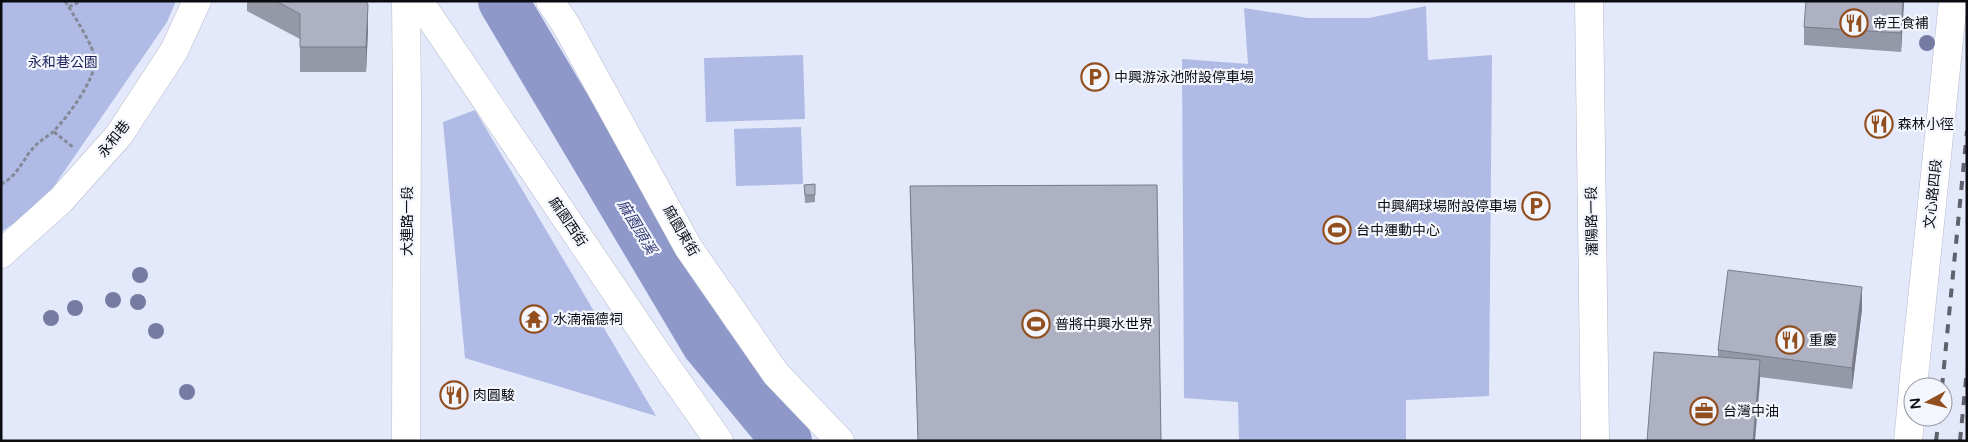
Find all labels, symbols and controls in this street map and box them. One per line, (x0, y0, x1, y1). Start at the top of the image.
restaurant icon: 帝王食補 (1839, 8, 1869, 38)
place label: 帝王食補 (1873, 15, 1929, 32)
park label: 永和巷公園 (28, 54, 98, 71)
parking icon: 中興游泳池附設停車場 (1080, 62, 1110, 92)
place label: 中興游泳池附設停車場 (1114, 69, 1254, 86)
restaurant icon: 森林小徑 (1864, 109, 1894, 139)
place label: 森林小徑 (1898, 116, 1954, 133)
street label: 永和巷 (94, 117, 134, 161)
street label: 文心路四段 (1921, 158, 1945, 230)
street label: 大連路一段 (399, 186, 416, 256)
street label: 瀋陽路一段 (1583, 186, 1601, 256)
parking icon: 中興網球場附設停車場 (1521, 191, 1551, 221)
street label: 麻園西街 (545, 194, 591, 250)
water label: 麻園頭溪 (614, 197, 661, 259)
place label: 中興網球場附設停車場 (1377, 198, 1517, 215)
street label: 麻園東街 (660, 203, 702, 259)
sports icon: 台中運動中心 (1322, 215, 1352, 245)
place label: 台中運動中心 (1356, 222, 1440, 239)
temple icon: 水湳福德祠 (519, 304, 549, 334)
sports icon: 普將中興水世界 (1021, 309, 1051, 339)
place label: 水湳福德祠 (553, 311, 623, 328)
place label: 普將中興水世界 (1055, 316, 1153, 333)
restaurant icon: 重慶 (1775, 325, 1805, 355)
place label: 重慶 (1809, 332, 1837, 349)
north arrow (1903, 377, 1953, 427)
restaurant icon: 肉圓駿 (439, 380, 469, 410)
place label: 肉圓駿 (473, 387, 515, 404)
office icon: 台灣中油 (1689, 396, 1719, 426)
text: N (1906, 397, 1925, 410)
place label: 台灣中油 (1723, 403, 1779, 420)

